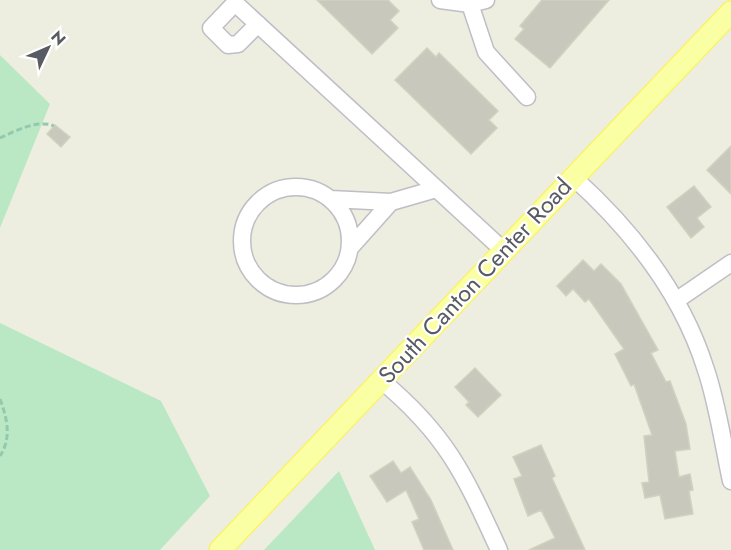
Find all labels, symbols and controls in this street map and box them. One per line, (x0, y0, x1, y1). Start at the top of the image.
north arrow (18, 18, 78, 78)
text: N (46, 25, 71, 50)
street label: South Canton Center Road (370, 170, 580, 391)

